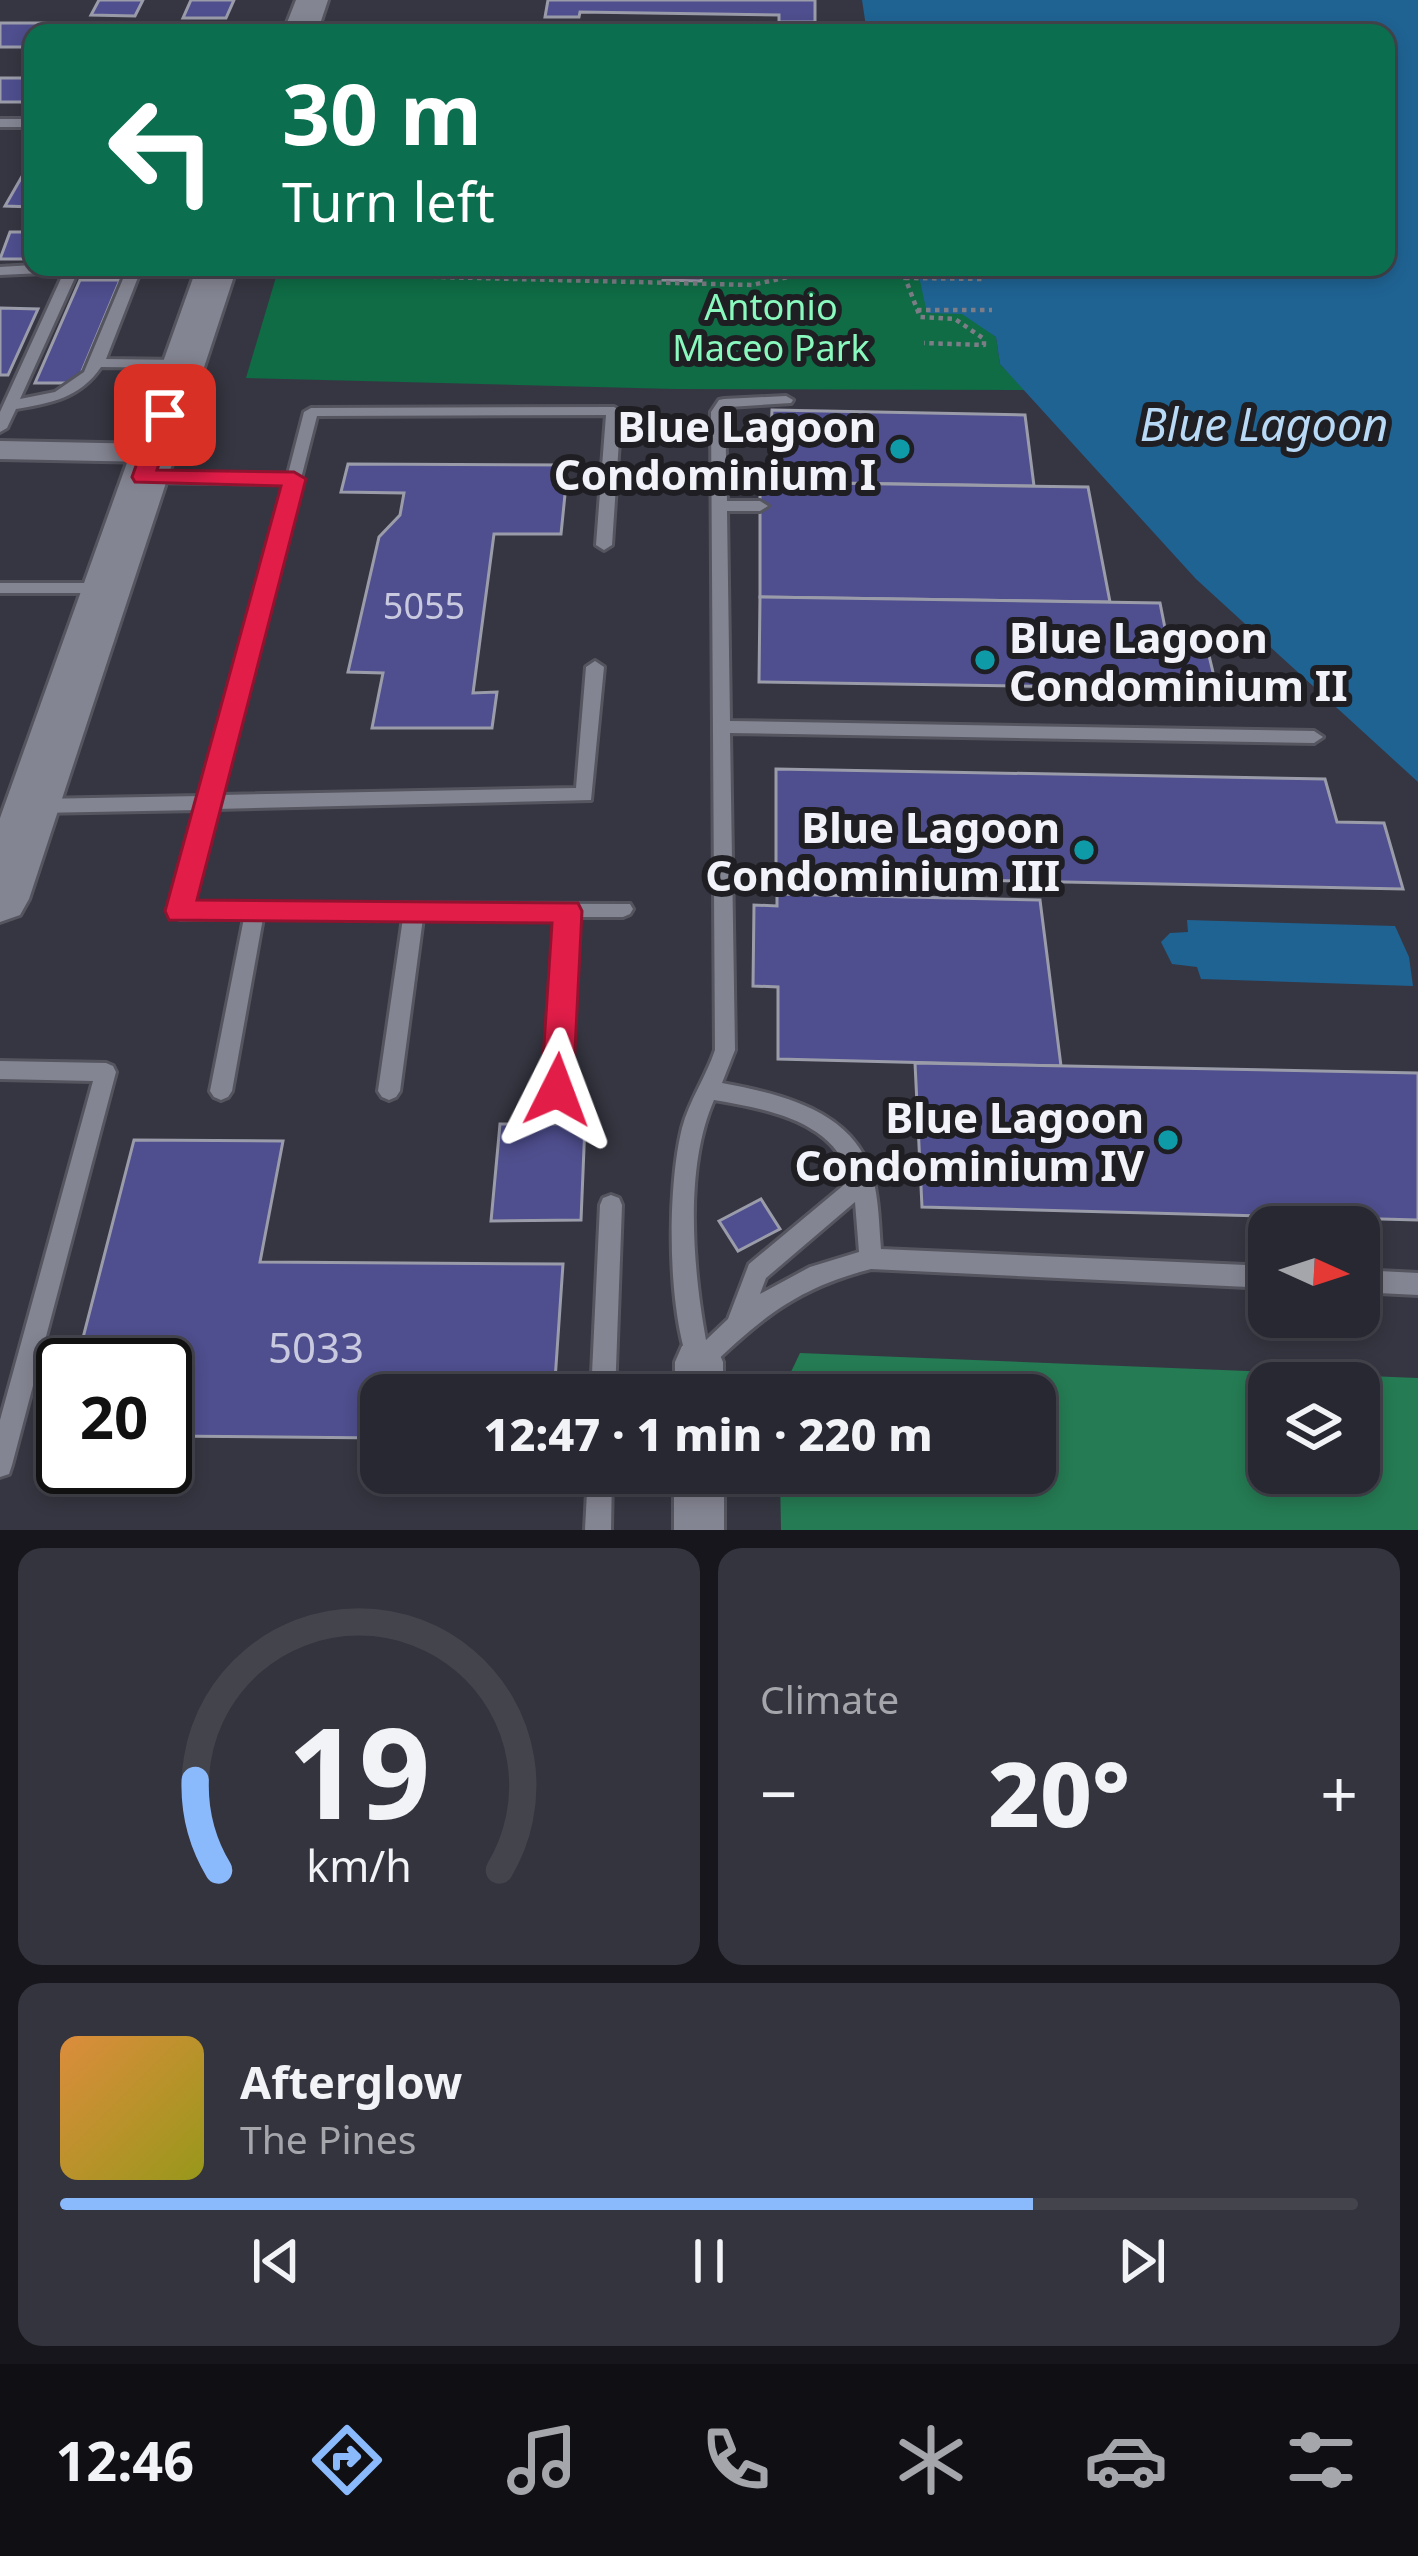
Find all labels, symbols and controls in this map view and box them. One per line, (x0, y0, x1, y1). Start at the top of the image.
text: 30 m (282, 55, 482, 170)
icon: left (84, 72, 240, 228)
text: Turn left (282, 164, 495, 238)
park label: Antonio Maceo Park (672, 282, 870, 372)
pin (114, 364, 216, 466)
icon: arrive (132, 382, 198, 448)
water label: Blue Lagoon (1140, 393, 1388, 454)
place label: Blue Lagoon Condominium I (554, 397, 876, 502)
marker: Blue Lagoon Condominium I (887, 436, 913, 462)
house number: 5055 (383, 581, 465, 630)
place label: Blue Lagoon Condominium II (1009, 608, 1348, 713)
marker: Blue Lagoon Condominium II (972, 647, 998, 673)
place label: Blue Lagoon Condominium III (705, 798, 1060, 903)
marker: Blue Lagoon Condominium III (1071, 837, 1097, 863)
position arrow (494, 1027, 620, 1153)
place label: Blue Lagoon Condominium IV (795, 1088, 1145, 1193)
marker: Blue Lagoon Condominium IV (1155, 1127, 1181, 1153)
north arrow (1248, 1206, 1380, 1338)
map controls (1248, 1206, 1380, 1494)
house number: 5033 (268, 1318, 364, 1375)
speed limit sign: 20 (36, 1338, 192, 1494)
button: layers (1248, 1362, 1380, 1494)
text: 12:47 · 1 min · 220 m (483, 1403, 933, 1464)
text: Climate (760, 1672, 899, 1725)
text: 19 (288, 1686, 430, 1856)
text: 20° (988, 1731, 1130, 1853)
text: − (760, 1747, 798, 1837)
text: + (1320, 1747, 1358, 1837)
text: km/h (306, 1835, 412, 1894)
text: Afterglow (240, 2051, 462, 2112)
text: The Pines (240, 2112, 416, 2165)
icon: previous (243, 2228, 309, 2294)
icon: pause (676, 2228, 742, 2294)
icon: next (1109, 2228, 1175, 2294)
icon: directions (305, 2418, 389, 2502)
icon: music (500, 2418, 584, 2502)
icon: phone (694, 2418, 778, 2502)
icon: climate (889, 2418, 973, 2502)
icon: car (1084, 2418, 1168, 2502)
icon: filters (1279, 2418, 1363, 2502)
text: 12:46 (55, 2423, 194, 2497)

